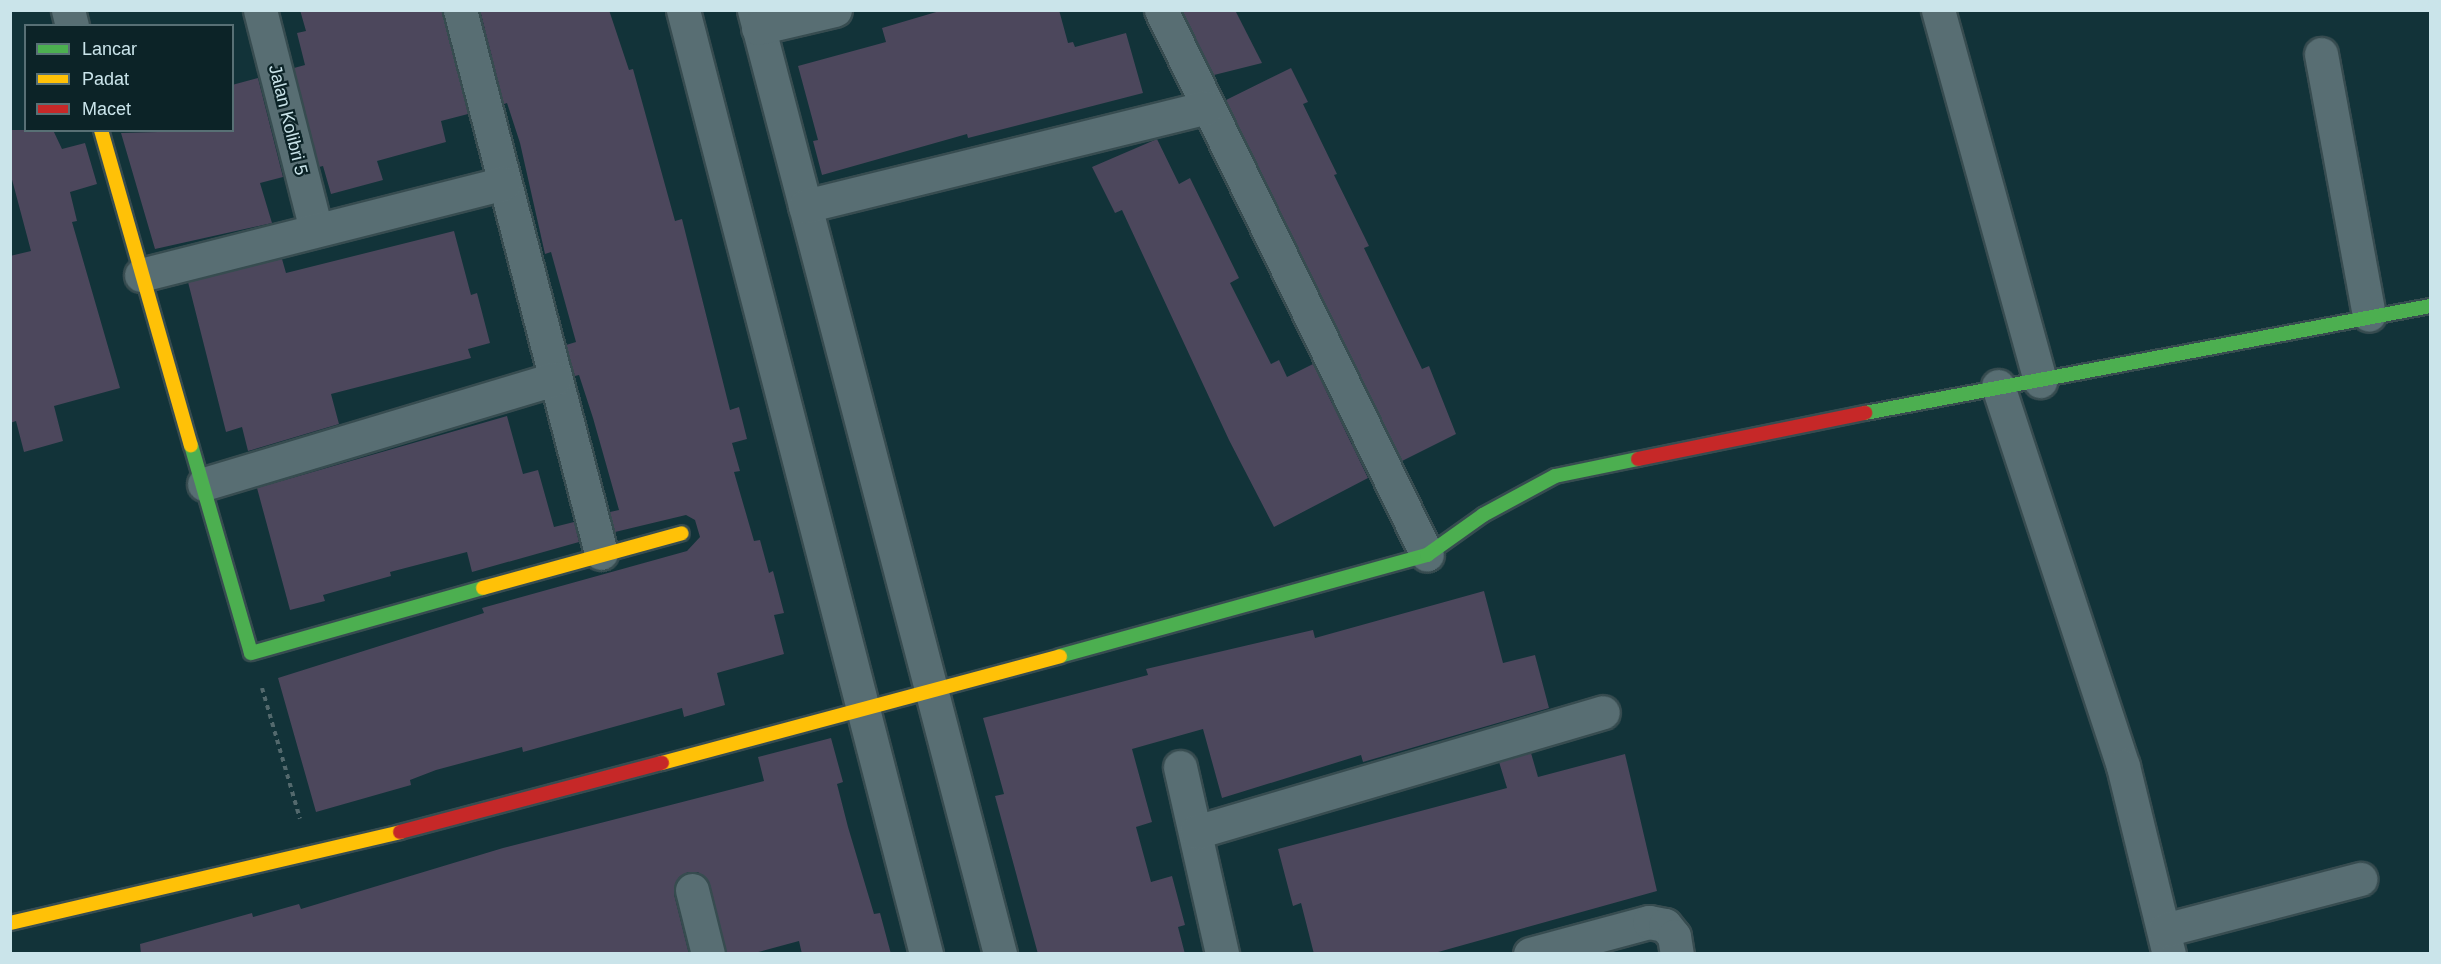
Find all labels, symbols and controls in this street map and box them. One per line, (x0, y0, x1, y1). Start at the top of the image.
legend (24, 24, 234, 132)
text: Lancar (82, 39, 137, 59)
street label: Jalan Kolibri 5 (264, 63, 312, 177)
text: Padat (82, 69, 129, 89)
text: Macet (82, 99, 131, 119)

